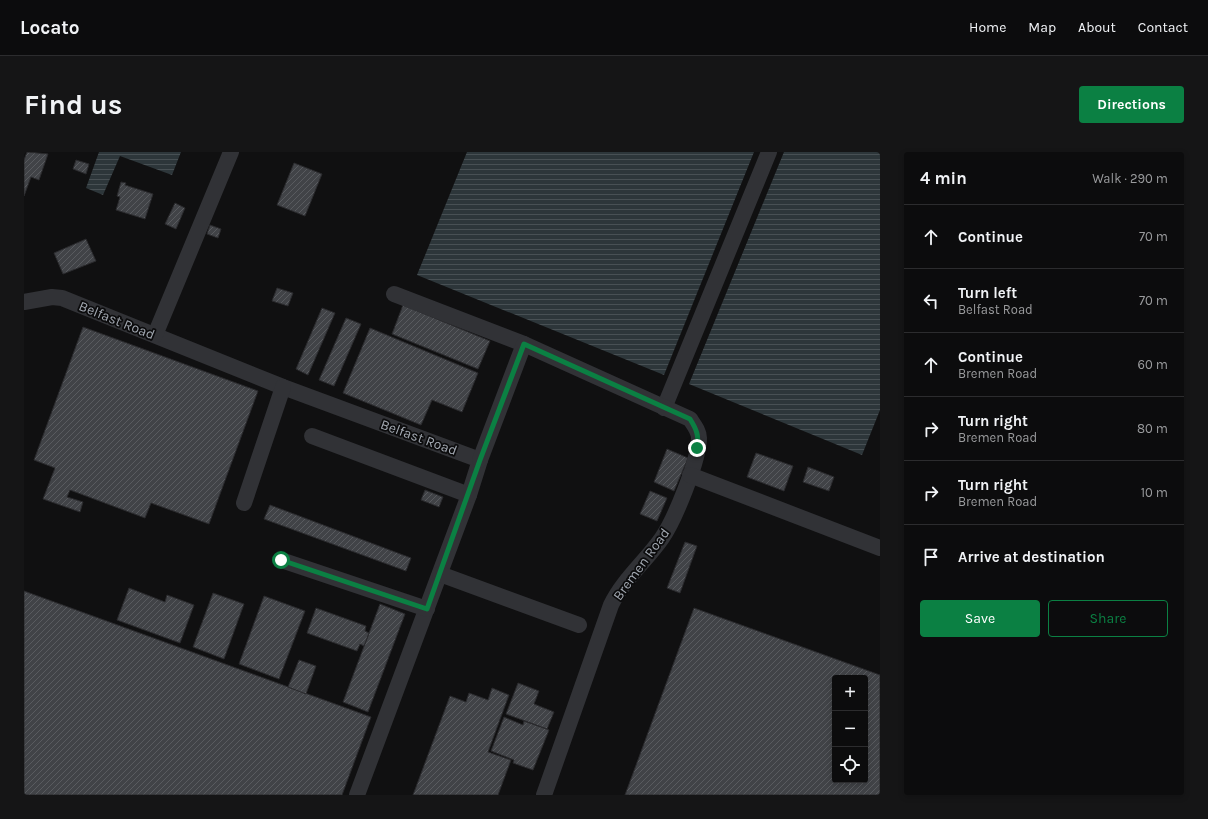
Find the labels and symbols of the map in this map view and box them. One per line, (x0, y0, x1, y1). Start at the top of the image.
street label: Belfast Road (76, 298, 157, 343)
street label: Belfast Road (378, 416, 460, 459)
route end (688, 439, 706, 457)
street label: Bremen Road (609, 525, 673, 604)
route start (272, 551, 290, 569)

